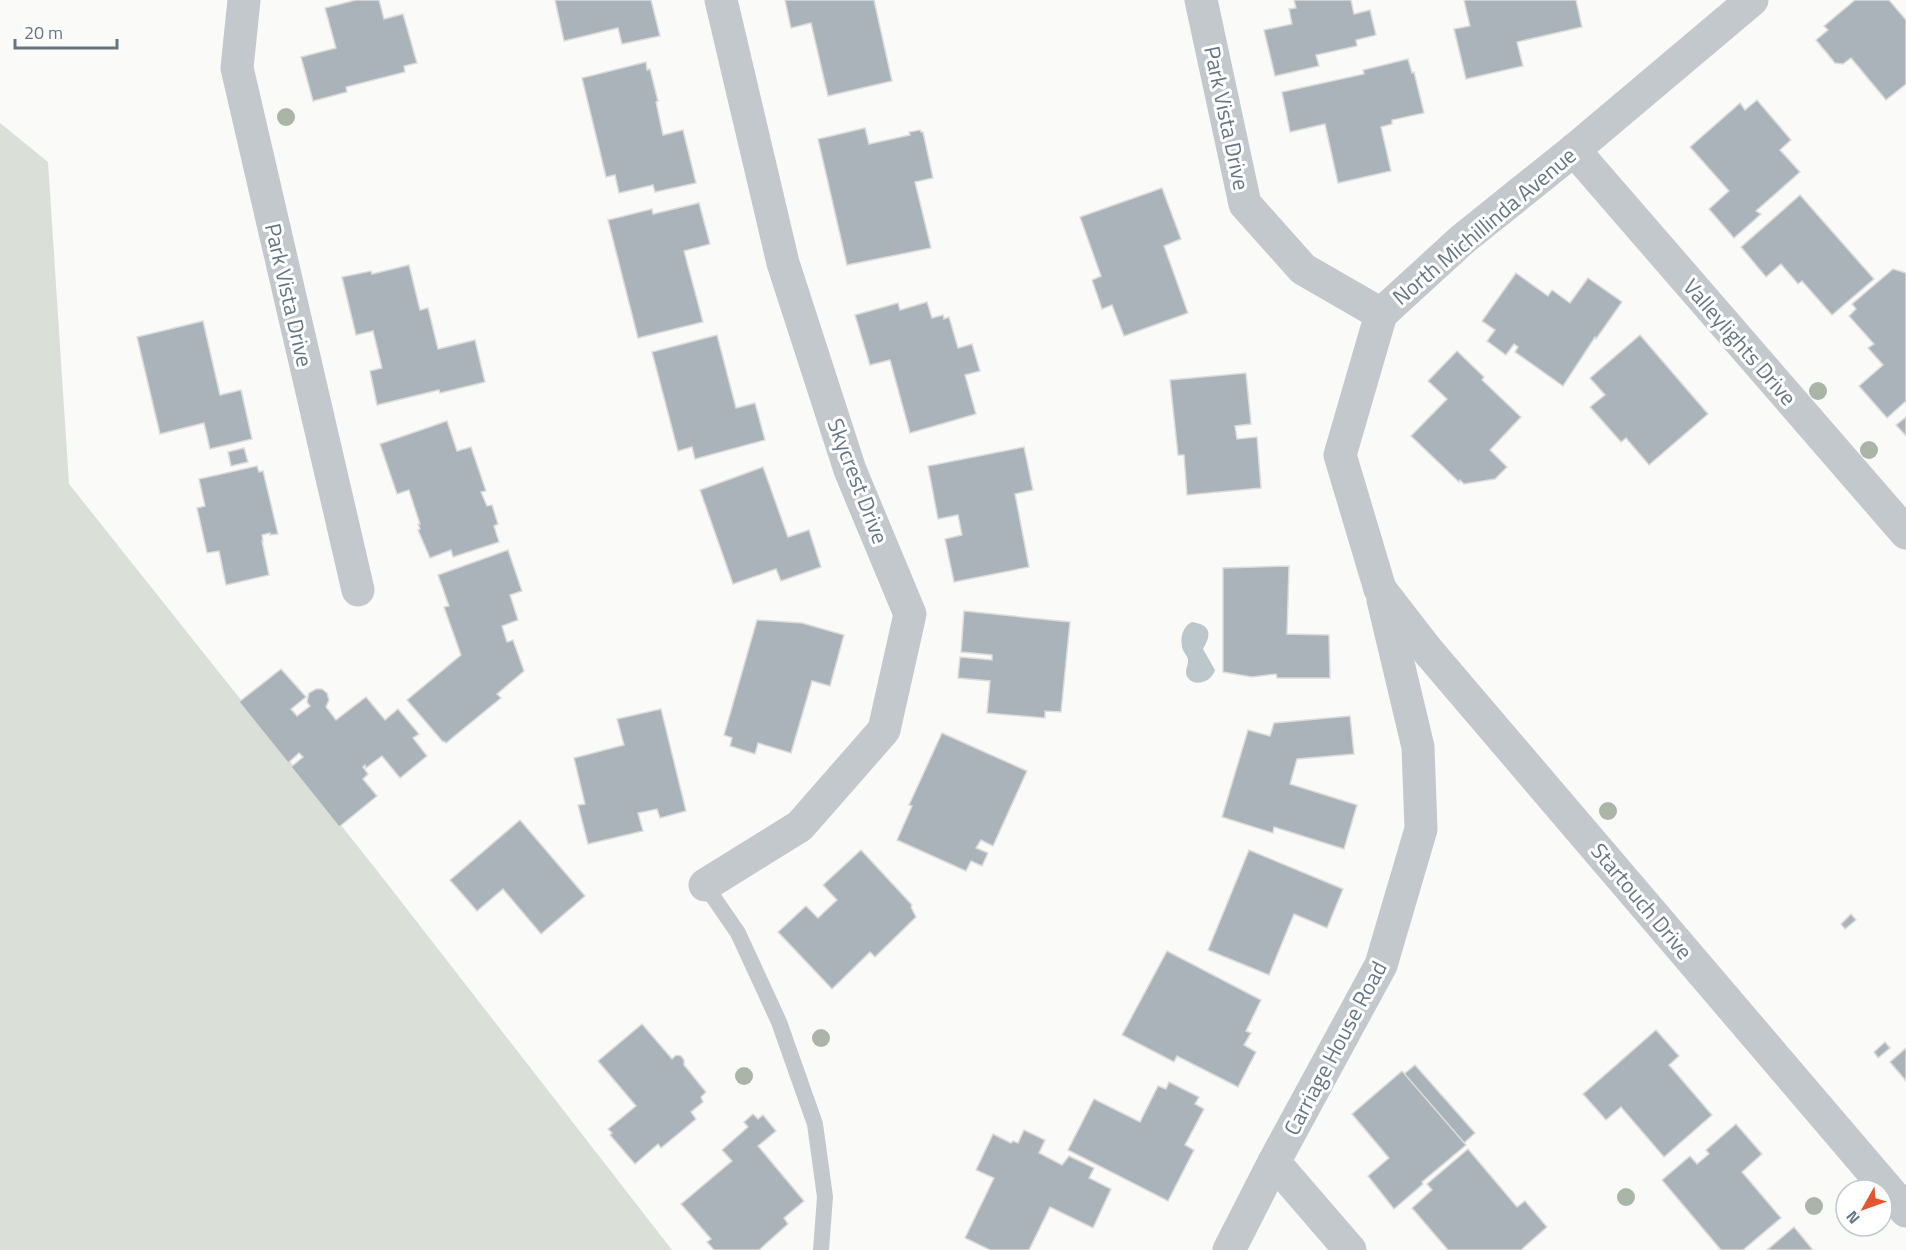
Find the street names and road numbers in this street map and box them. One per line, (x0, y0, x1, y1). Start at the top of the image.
street label: Park Vista Drive (1195, 43, 1259, 193)
street label: North Michillinda Avenue (1385, 139, 1583, 313)
street label: Park Vista Drive (256, 220, 322, 370)
street label: Valleylights Drive (1675, 271, 1805, 413)
street label: Skycrest Drive (818, 413, 898, 549)
street label: Startouch Drive (1583, 835, 1701, 967)
street label: Carriage House Road (1275, 955, 1395, 1141)

